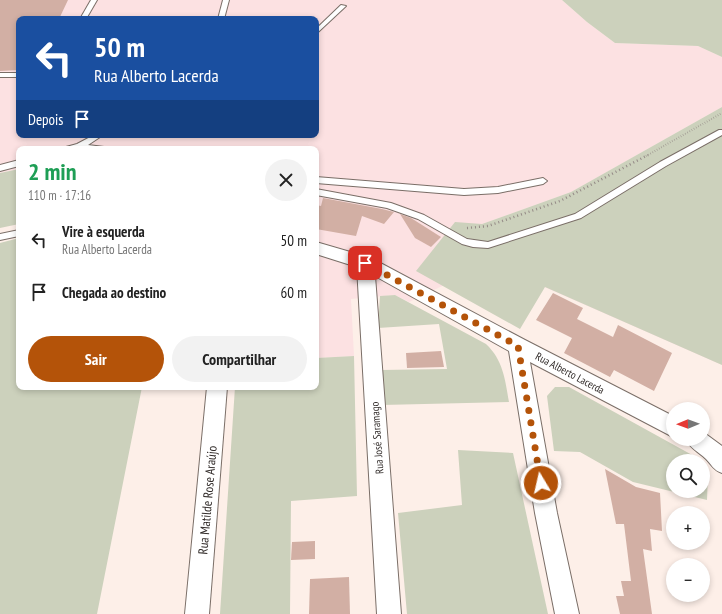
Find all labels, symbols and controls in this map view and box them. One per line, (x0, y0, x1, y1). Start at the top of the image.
text: 50 m (94, 28, 145, 65)
icon: left (28, 32, 80, 84)
text: Rua Alberto Lacerda (94, 64, 219, 87)
icon: arrive (71, 108, 93, 130)
text: Depois (28, 110, 63, 129)
text: 2 min (28, 156, 76, 187)
button: close (265, 159, 307, 201)
text: 110 m · 17:16 (28, 187, 91, 204)
text: Vire à esquerda (62, 222, 145, 241)
icon: left (28, 229, 50, 251)
text: 50 m (281, 231, 307, 250)
text: Rua Alberto Lacerda (62, 241, 152, 258)
pin (348, 246, 382, 280)
icon: arrive (354, 252, 376, 274)
icon: arrive (28, 281, 50, 303)
text: Chegada ao destino (62, 283, 166, 302)
text: 60 m (281, 283, 307, 302)
button: Sair (28, 336, 164, 382)
button: Compartilhar (172, 336, 307, 382)
street label: Rua Alberto Lacerda (533, 349, 607, 397)
street label: Rua José Saramago (367, 401, 387, 475)
north arrow (666, 402, 710, 446)
map controls (666, 402, 710, 602)
street label: Rua Matilde Rose Araújo (194, 445, 221, 555)
button: search (666, 454, 710, 498)
position arrow (520, 462, 562, 504)
button: + (666, 506, 710, 550)
button: − (666, 558, 710, 602)

